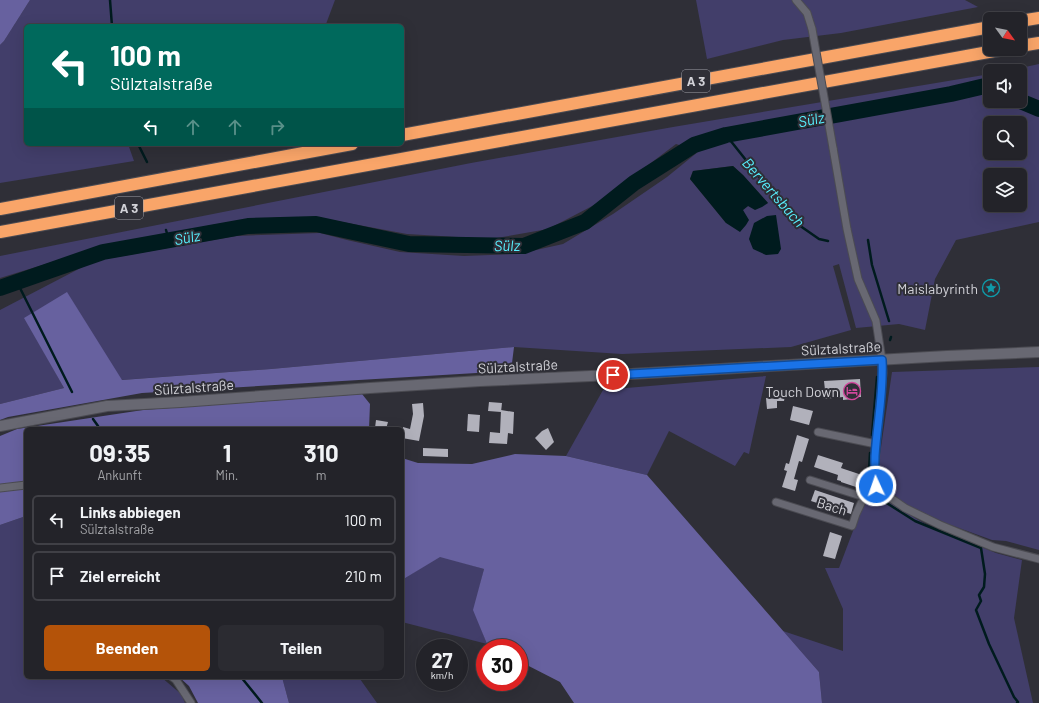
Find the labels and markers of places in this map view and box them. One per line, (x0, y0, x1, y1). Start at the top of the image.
place icon: Maislabyrinth (981, 278, 1001, 298)
place label: Maislabyrinth (897, 280, 978, 297)
pin (596, 358, 630, 392)
hotel icon: Touch Down (842, 381, 862, 401)
place label: Touch Down (766, 383, 839, 400)

